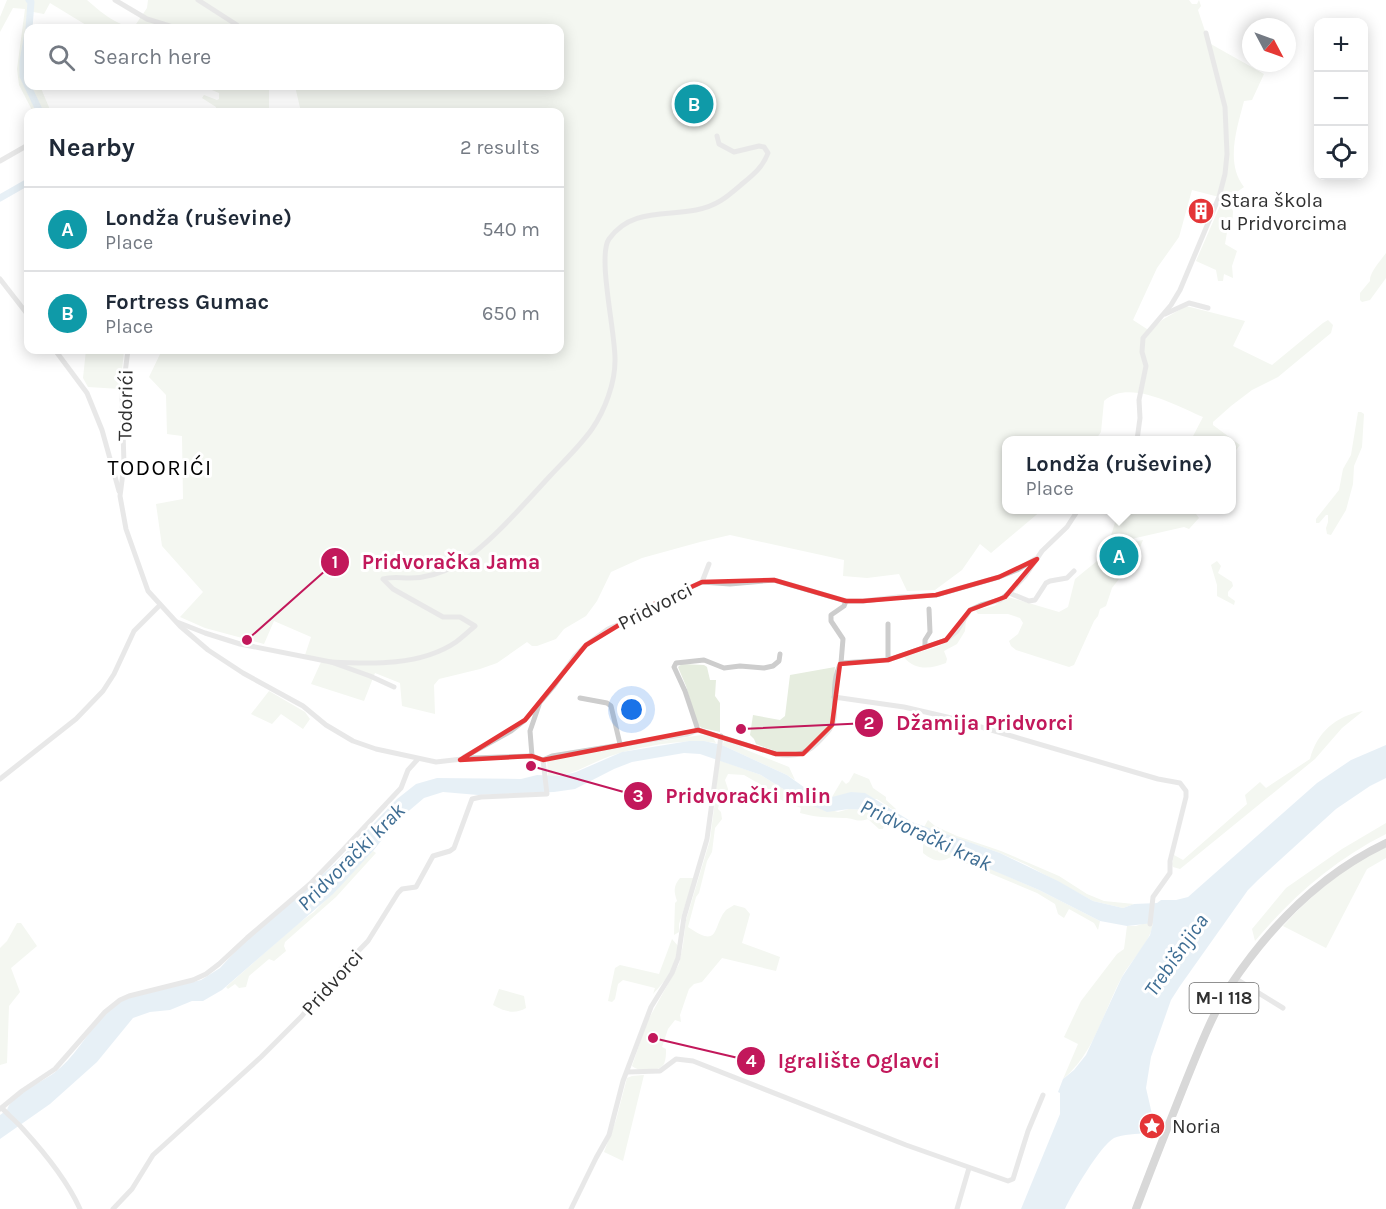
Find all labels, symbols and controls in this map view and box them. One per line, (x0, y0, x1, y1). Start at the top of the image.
north arrow (1242, 18, 1296, 72)
map controls (1314, 18, 1368, 180)
button: + (1314, 18, 1368, 72)
search box (24, 24, 564, 90)
icon: search (45, 41, 78, 74)
text: Search here (93, 44, 211, 70)
button: − (1314, 72, 1368, 126)
pin: B (674, 82, 714, 126)
button: locate (1314, 126, 1368, 180)
text: Nearby (48, 132, 135, 163)
text: 2 results (460, 136, 540, 159)
place label: Stara škola u Pridvorcima (1220, 189, 1347, 235)
building icon: Stara škola u Pridvorcima (1186, 196, 1216, 226)
text: Londža (ruševine) (105, 205, 292, 231)
text: A (61, 218, 74, 241)
text: 540 m (482, 218, 540, 241)
text: Place (105, 231, 153, 254)
text: Fortress Gumac (105, 289, 269, 315)
text: B (61, 302, 74, 325)
text: 650 m (482, 302, 540, 325)
text: Place (105, 315, 153, 338)
street label: Todorići (113, 369, 138, 441)
popup (1002, 436, 1236, 514)
text: Londža (ruševine) (1025, 451, 1213, 477)
district label: TODORIĆI (107, 454, 213, 481)
text: Place (1025, 477, 1074, 500)
pin: A (1100, 534, 1138, 578)
callout: Pridvoračka Jama (320, 542, 552, 581)
text: Pridvoračka Jama (362, 550, 540, 574)
text: 1 (332, 551, 338, 573)
street label: Pridvorci (614, 578, 696, 635)
your location (617, 695, 646, 724)
callout: Džamija Pridvorci (854, 703, 1085, 742)
text: Džamija Pridvorci (896, 711, 1074, 735)
text: 2 (864, 712, 874, 734)
callout: Pridvorački mlin (623, 776, 843, 815)
text: Pridvorački mlin (665, 784, 831, 808)
text: 3 (632, 785, 644, 807)
water label: Pridvorački krak (857, 794, 996, 876)
water label: Pridvorački krak (292, 798, 410, 916)
water label: Trebišnjica (1139, 909, 1213, 1001)
street label: Pridvorci (297, 945, 368, 1020)
road number: M-I 118 (1190, 983, 1258, 1013)
callout: Igralište Oglavci (736, 1041, 953, 1080)
text: Igralište Oglavci (778, 1049, 940, 1073)
text: 4 (746, 1050, 757, 1072)
place icon: Noria (1137, 1111, 1167, 1141)
place label: Noria (1172, 1115, 1221, 1138)

